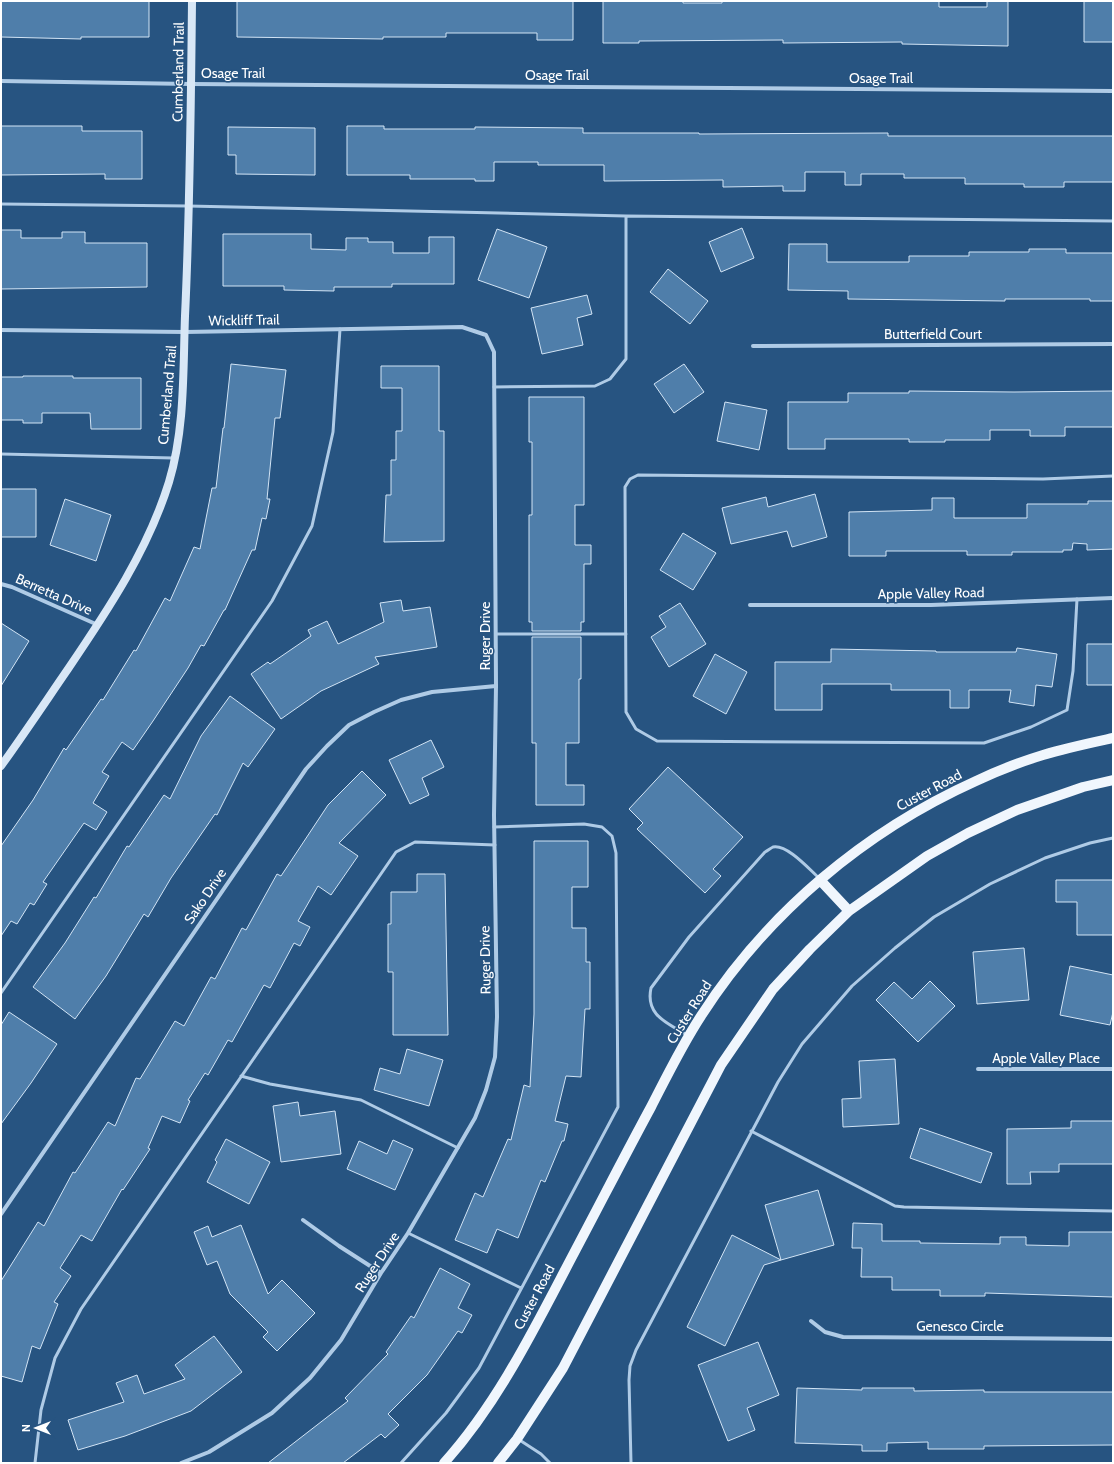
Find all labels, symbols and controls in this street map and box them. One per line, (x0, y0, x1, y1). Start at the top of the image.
street label: Cumberland Trail (168, 21, 188, 122)
street label: Osage Trail (201, 64, 266, 82)
street label: Osage Trail (525, 66, 590, 84)
street label: Osage Trail (849, 69, 914, 87)
street label: Wickliff Trail (208, 310, 280, 330)
street label: Butterfield Court (884, 325, 982, 343)
street label: Cumberland Trail (154, 344, 180, 445)
street label: Berretta Drive (13, 569, 95, 619)
street label: Apple Valley Road (877, 583, 985, 603)
street label: Ruger Drive (476, 602, 494, 670)
street label: Custer Road (893, 765, 965, 815)
street label: Sako Drive (180, 865, 230, 927)
street label: Ruger Drive (475, 925, 495, 995)
street label: Custer Road (662, 977, 716, 1047)
street label: Apple Valley Place (992, 1049, 1100, 1067)
street label: Ruger Drive (351, 1228, 403, 1296)
street label: Custer Road (509, 1261, 559, 1333)
street label: Genesco Circle (916, 1317, 1004, 1335)
north arrow (16, 1408, 56, 1448)
text: N (19, 1424, 33, 1432)

